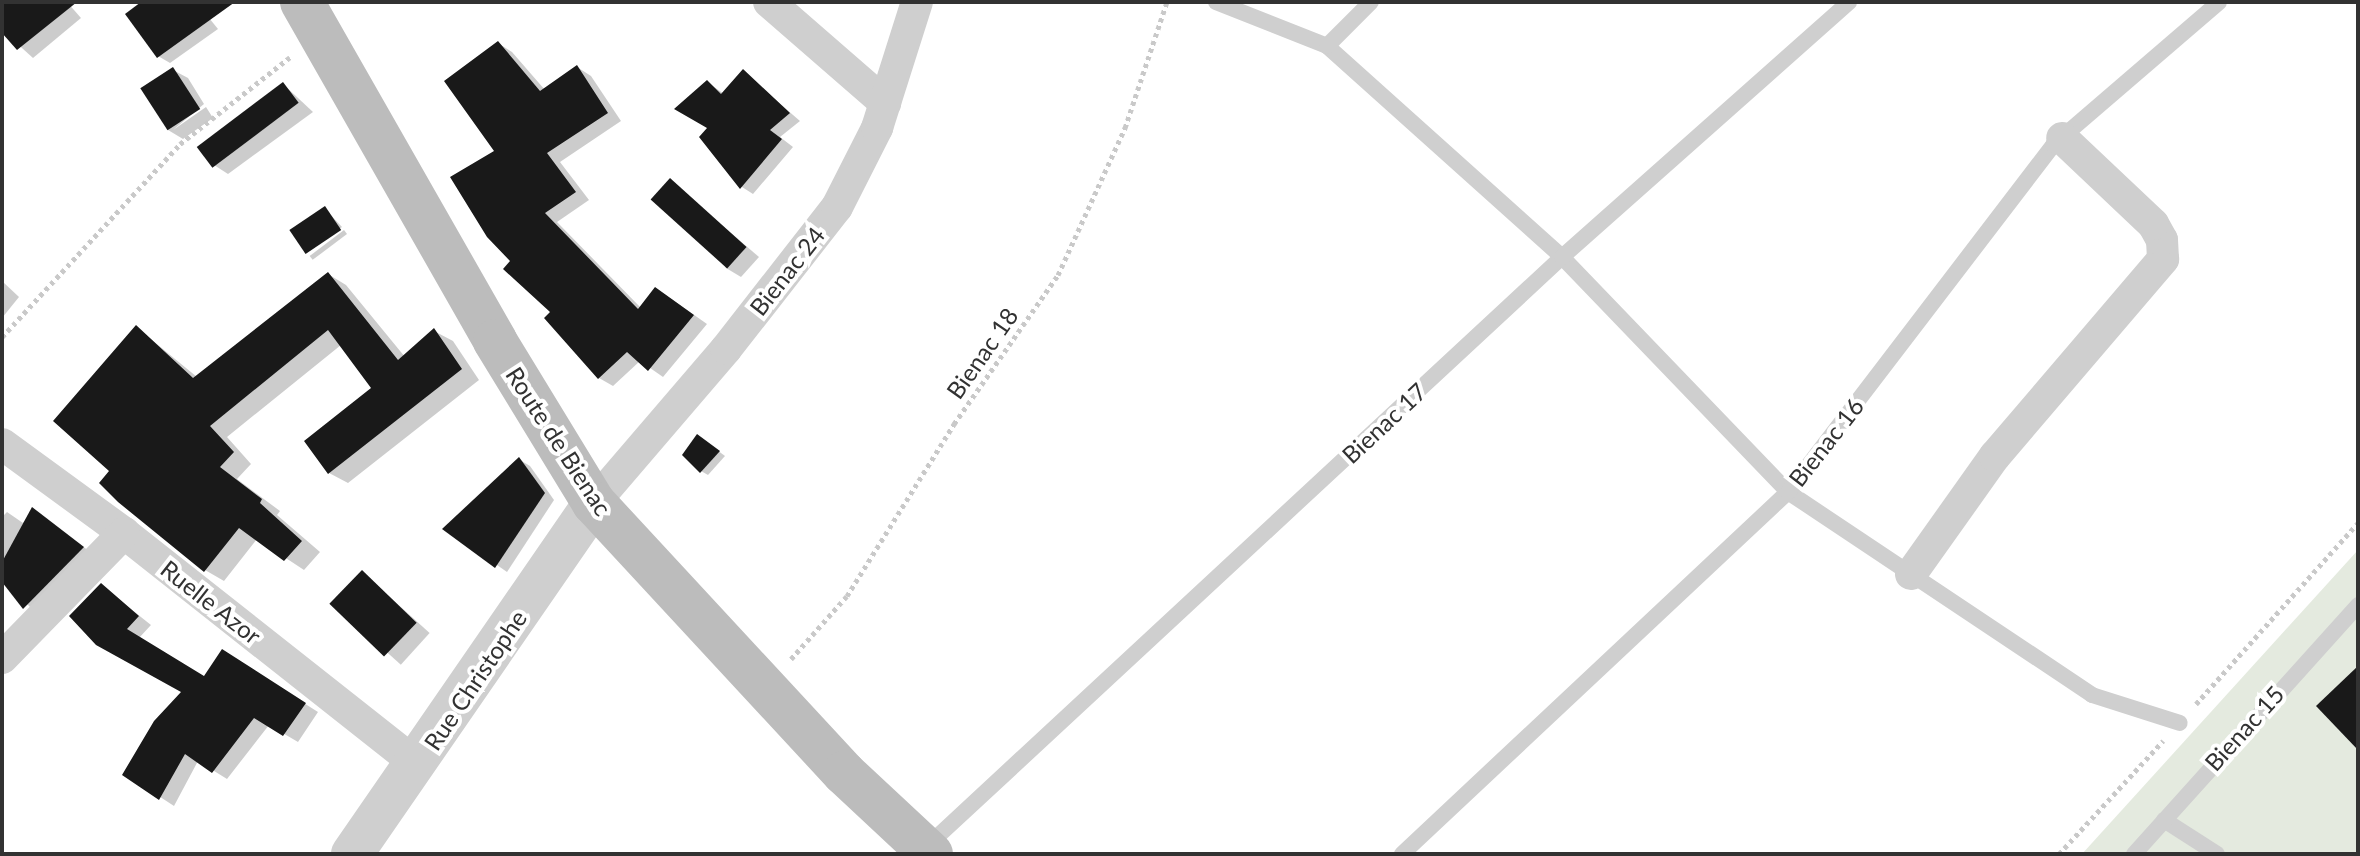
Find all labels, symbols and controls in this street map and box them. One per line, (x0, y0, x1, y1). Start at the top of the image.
street label: Bienac 24 (743, 221, 831, 321)
street label: Bienac 18 (940, 302, 1024, 404)
street label: Route de Bienac (500, 361, 618, 521)
street label: Bienac 17 (1336, 377, 1432, 469)
street label: Bienac 16 (1782, 392, 1870, 492)
street label: Ruelle Azor (155, 554, 267, 650)
street label: Rue Christophe (418, 604, 532, 756)
street label: Bienac 15 (2198, 680, 2290, 776)

